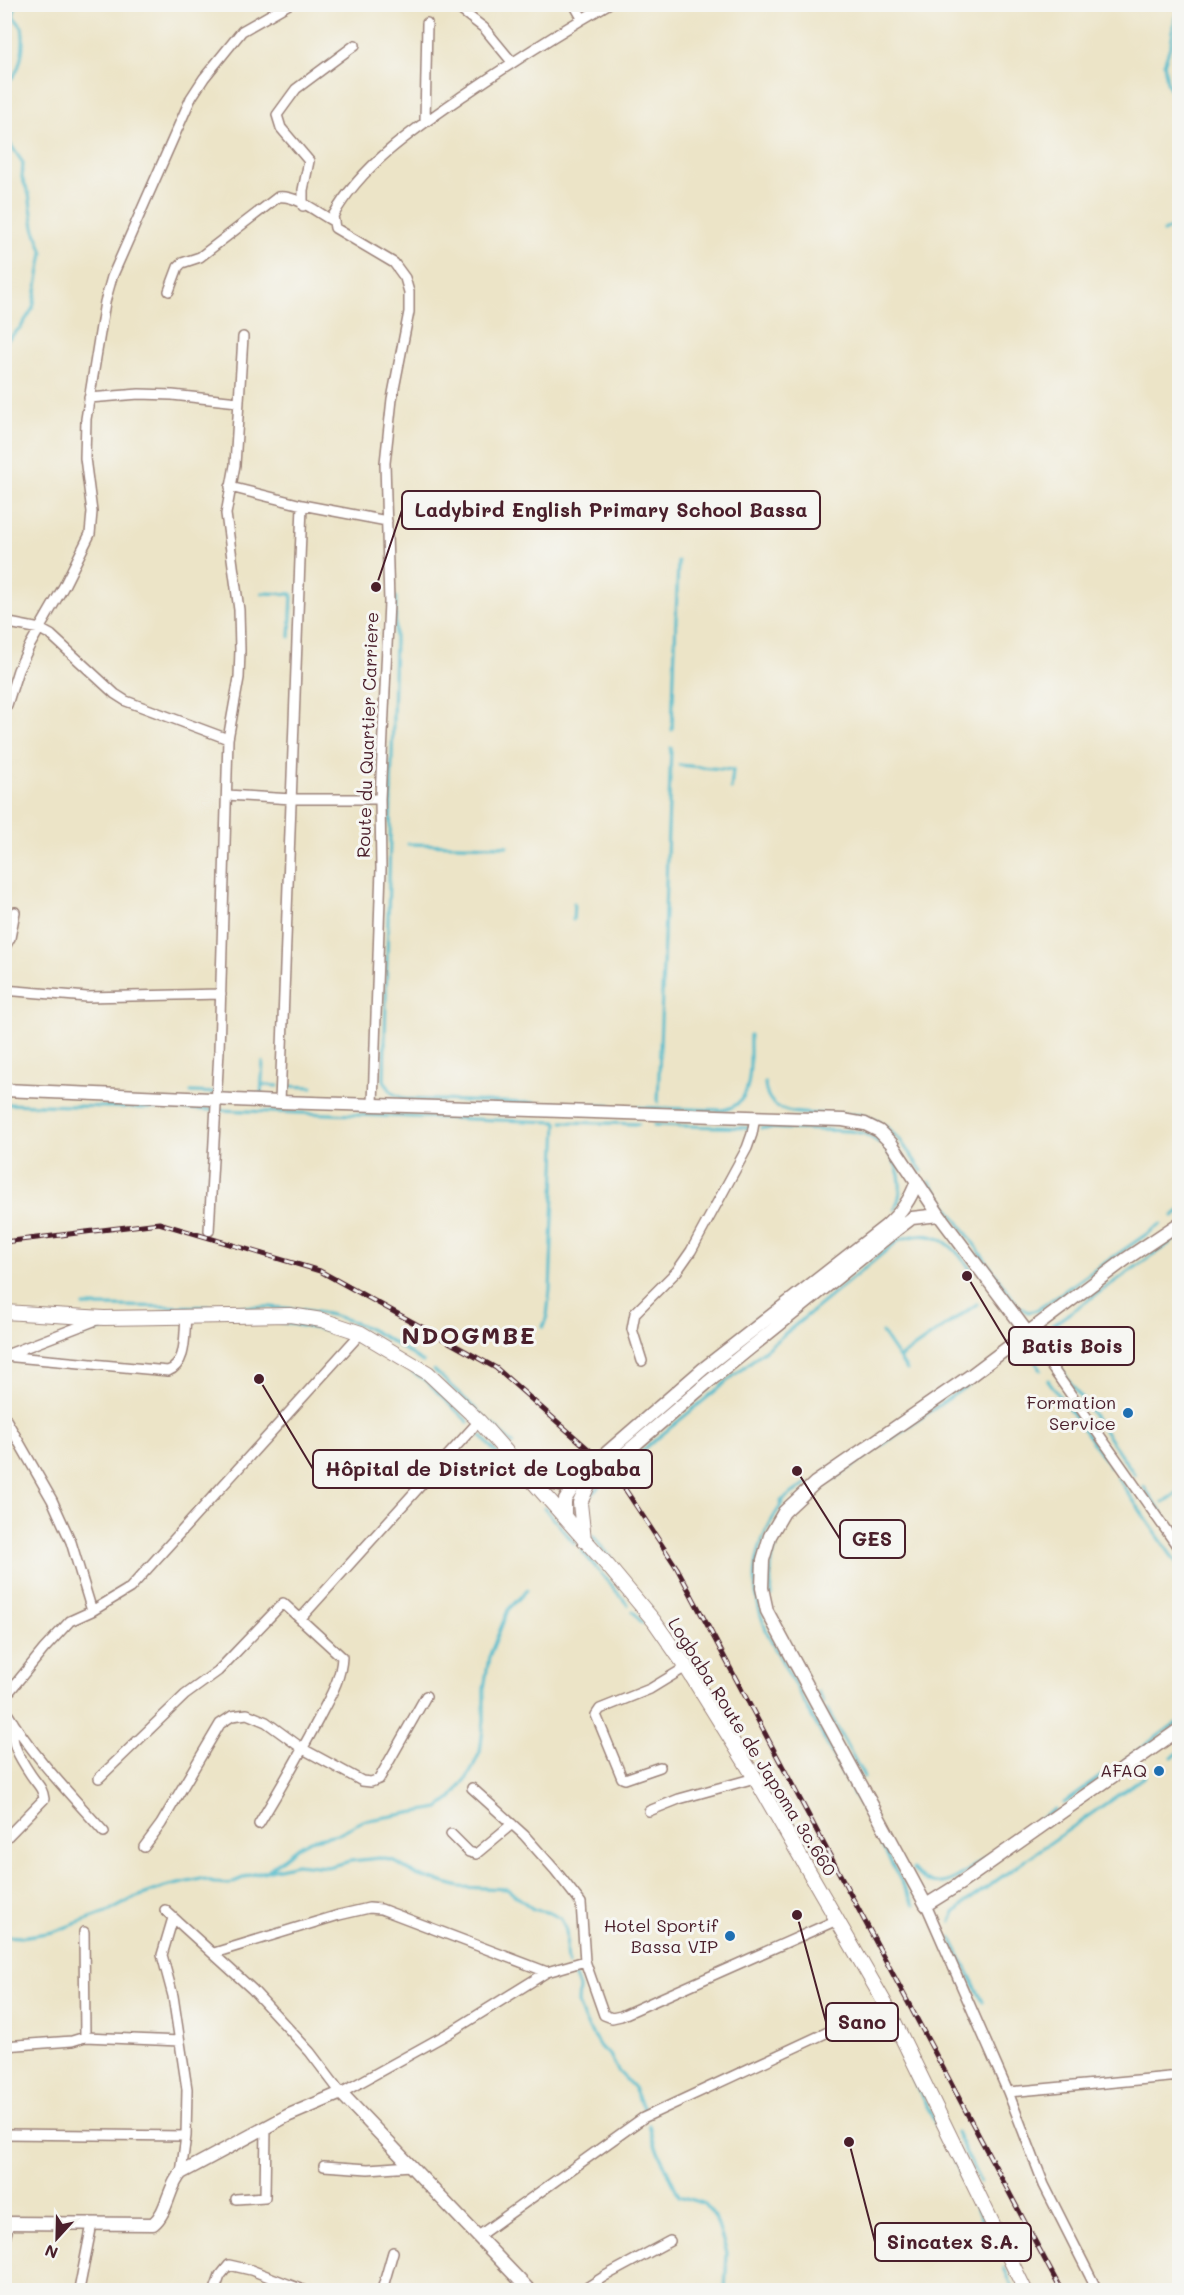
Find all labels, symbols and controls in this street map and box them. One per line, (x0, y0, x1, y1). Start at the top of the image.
callout: Ladybird English Primary School Bassa (402, 491, 820, 529)
text: Ladybird English Primary School Bassa (414, 496, 808, 522)
street label: Route du Quartier Carriere (351, 611, 383, 859)
district label: NDOGMBE (402, 1319, 536, 1350)
callout: Batis Bois (1009, 1327, 1134, 1365)
text: Batis Bois (1021, 1332, 1123, 1358)
place label: Formation Service (1027, 1390, 1116, 1435)
marker: Formation Service (1121, 1406, 1135, 1420)
callout: Hôpital de District de Logbaba (313, 1450, 652, 1488)
text: Hôpital de District de Logbaba (325, 1455, 641, 1481)
callout: GES (840, 1520, 905, 1558)
text: GES (852, 1525, 892, 1551)
street label: Logbaba Route de Japoma 3c.660 (663, 1613, 843, 1880)
place label: AFAQ (1100, 1758, 1147, 1782)
marker: AFAQ (1152, 1764, 1166, 1778)
place label: Hotel Sportif Bassa VIP (604, 1913, 719, 1958)
marker: Hotel Sportif Bassa VIP (723, 1929, 737, 1943)
callout: Sano (826, 2003, 898, 2041)
text: Sano (838, 2008, 886, 2034)
north arrow (27, 2208, 87, 2268)
callout: Sincatex S.A. (875, 2223, 1031, 2261)
text: Sincatex S.A. (887, 2228, 1019, 2254)
text: N (42, 2240, 61, 2264)

